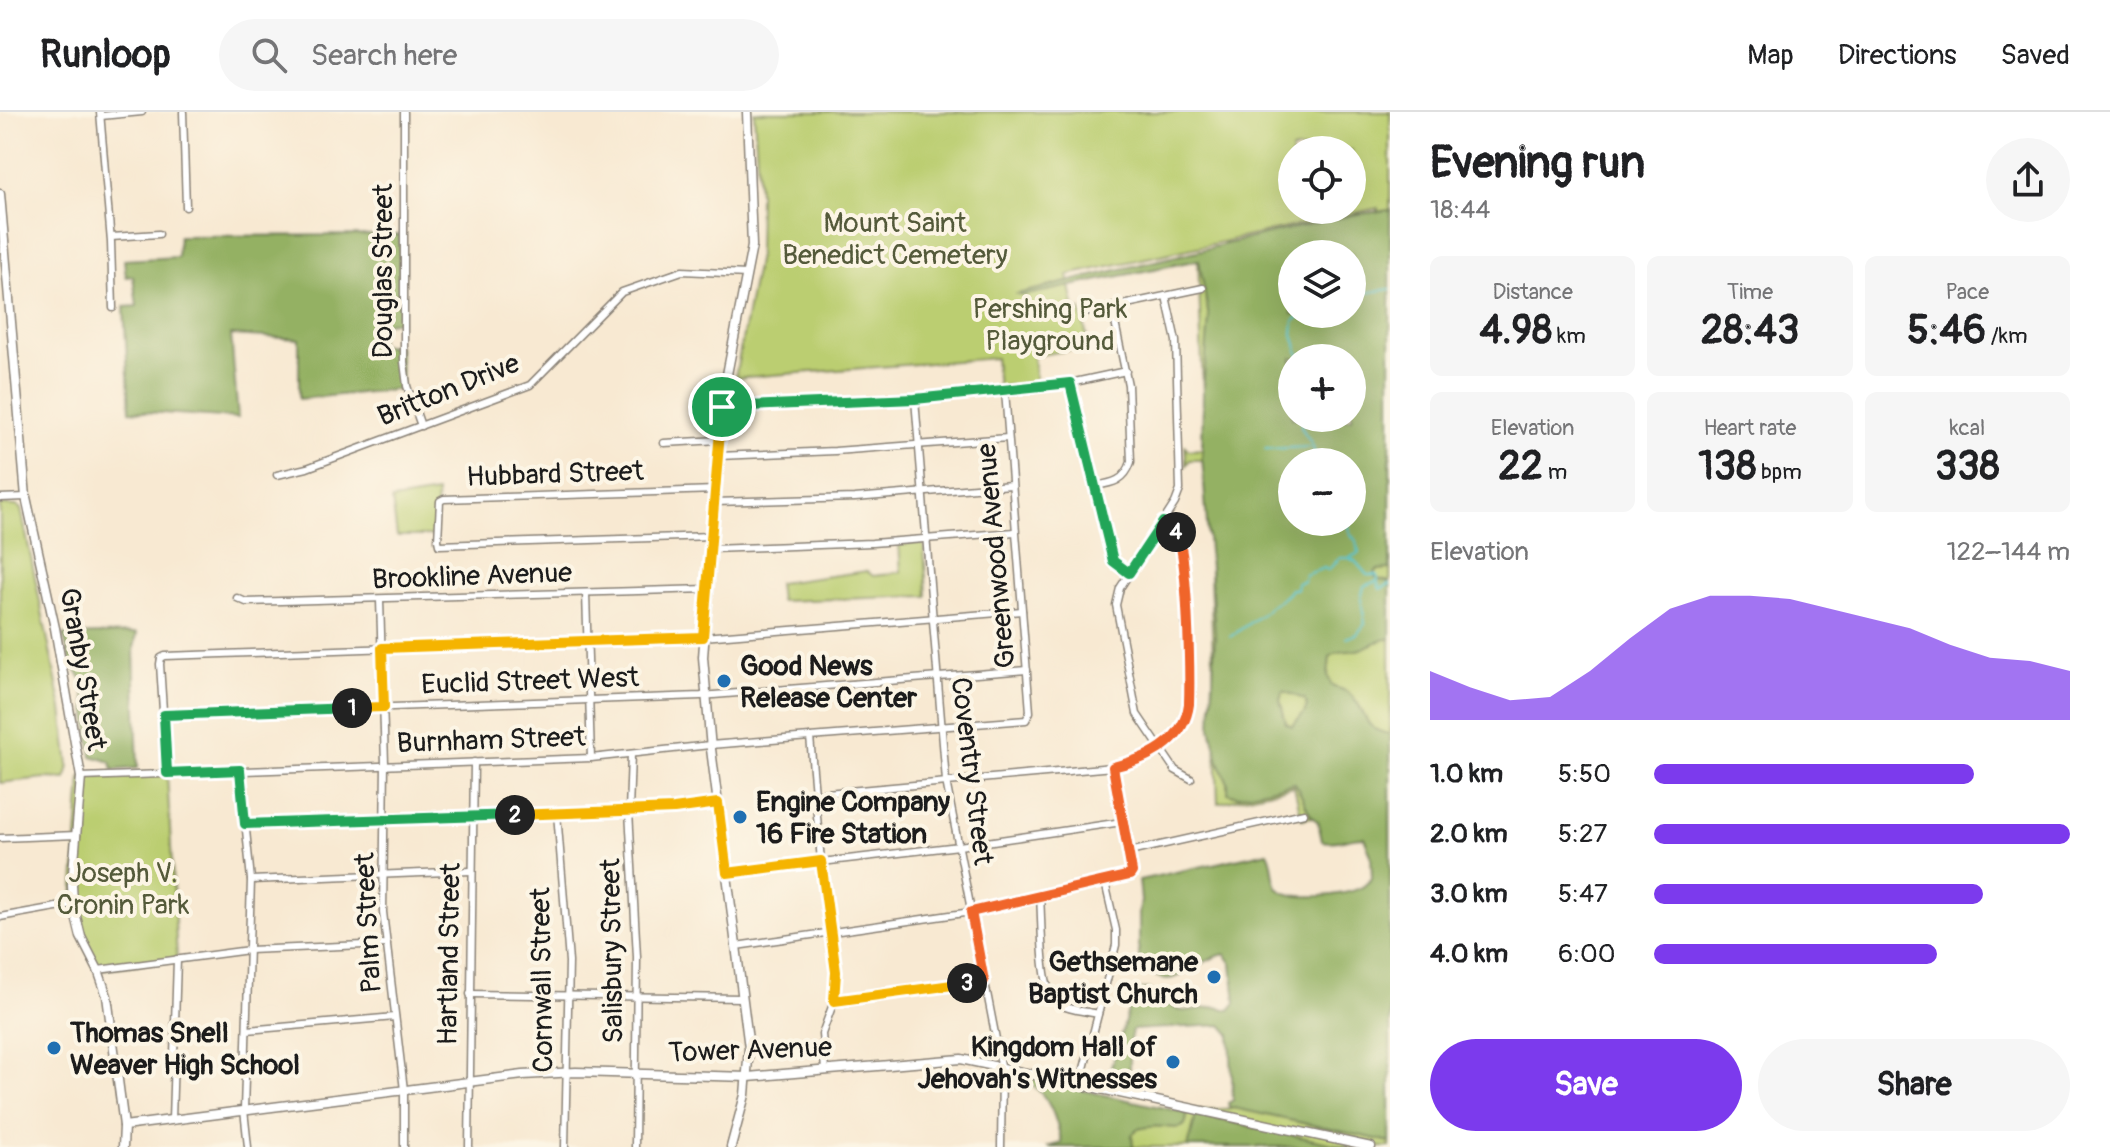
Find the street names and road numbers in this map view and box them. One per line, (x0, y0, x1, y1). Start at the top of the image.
street label: Douglas Street (366, 183, 401, 358)
street label: Britton Drive (373, 346, 525, 435)
street label: Greenwood Avenue (969, 442, 1024, 670)
street label: Hubbard Street (466, 454, 645, 495)
street label: Brookline Avenue (371, 556, 573, 597)
street label: Granby Street (51, 585, 114, 754)
street label: Euclid Street West (421, 660, 640, 703)
street label: Coventry Street (943, 675, 1000, 868)
street label: Burnham Street (396, 720, 587, 761)
street label: Palm Street (347, 851, 390, 994)
street label: Salisbury Street (593, 857, 632, 1044)
street label: Hartland Street (430, 862, 469, 1046)
street label: Cornwall Street (523, 886, 562, 1073)
street label: Tower Avenue (668, 1030, 833, 1071)

